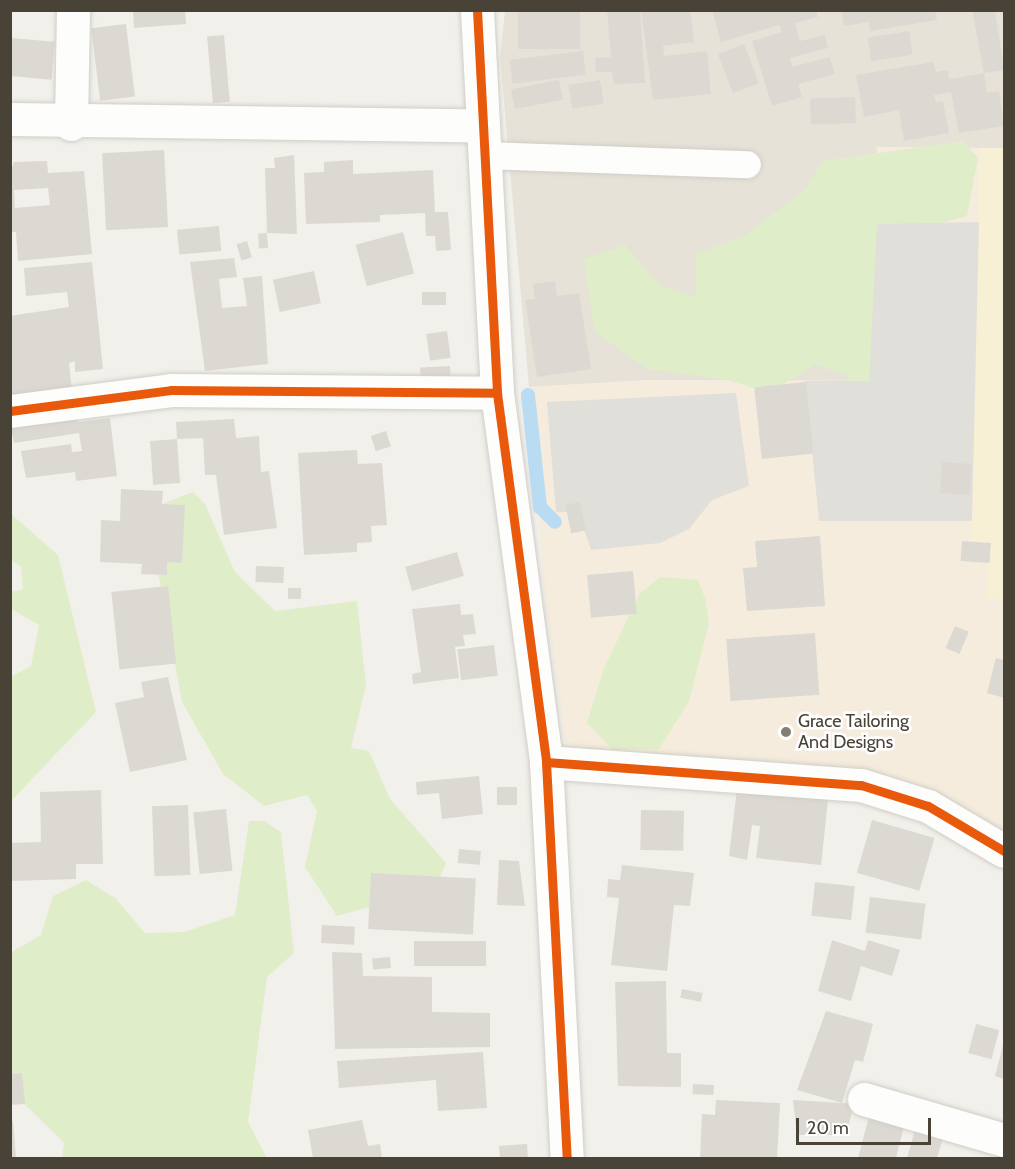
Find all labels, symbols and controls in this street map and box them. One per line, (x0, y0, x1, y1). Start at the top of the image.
place label: Grace Tailoring And Designs (798, 711, 909, 754)
marker: Grace Tailoring And Designs (779, 725, 793, 739)
scale bar (799, 1106, 934, 1144)
text: 20 m (807, 1117, 849, 1139)

